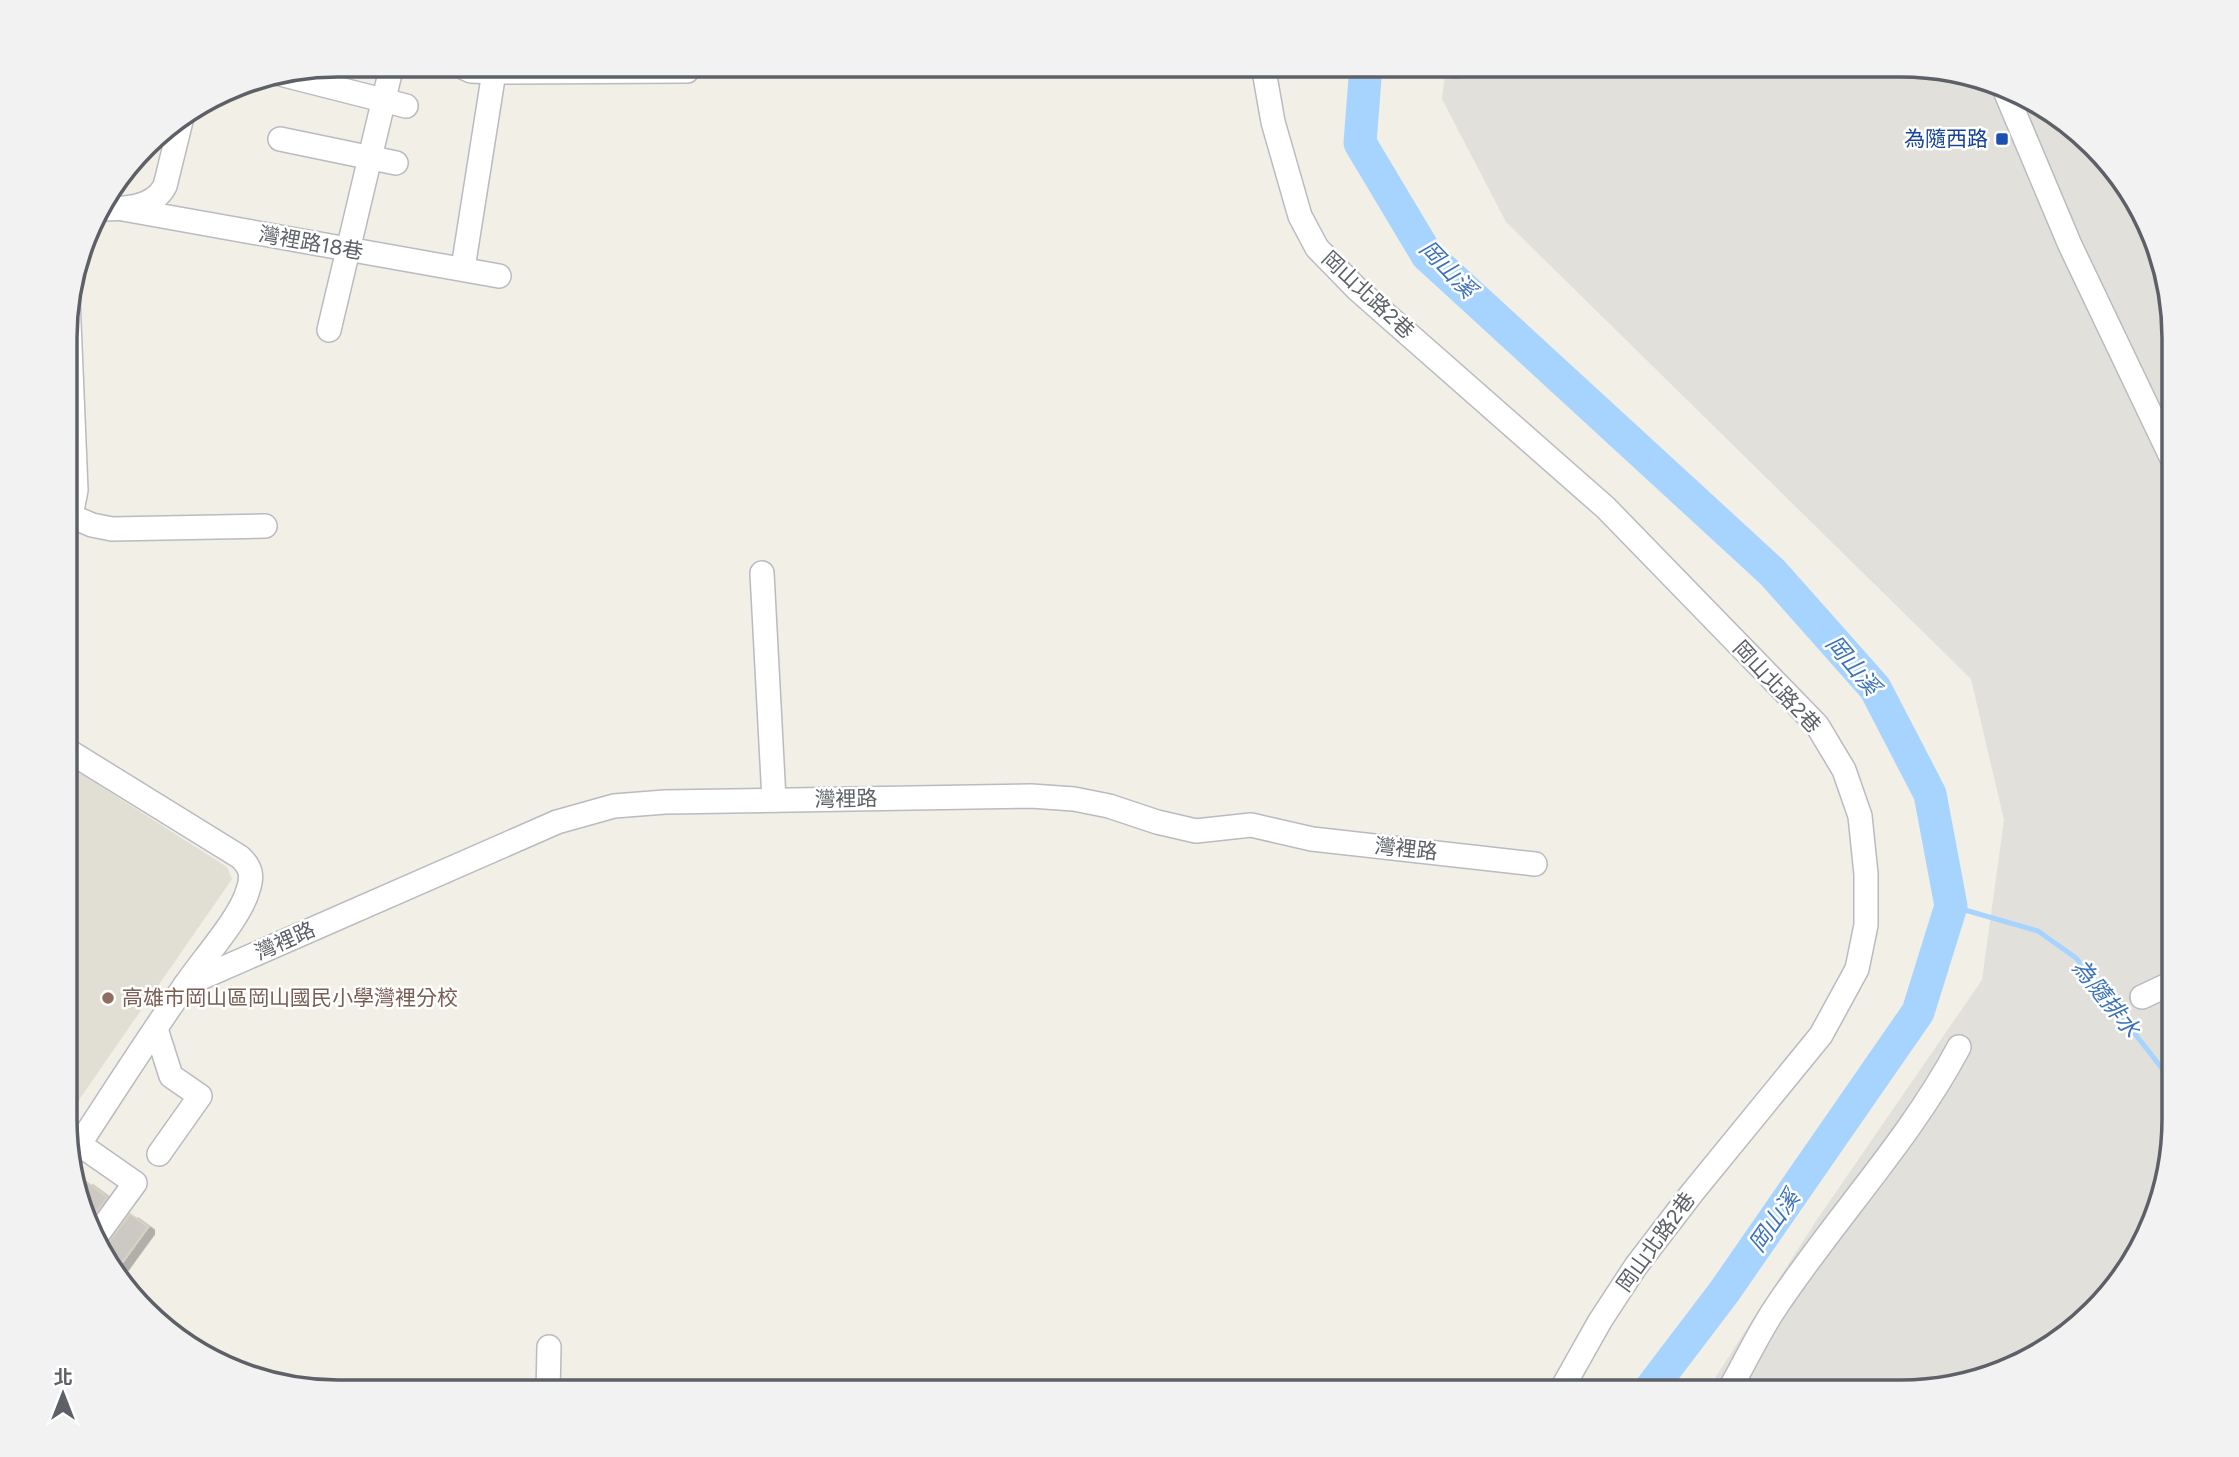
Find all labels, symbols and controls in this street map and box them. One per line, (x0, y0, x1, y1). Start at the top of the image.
place label: 為隨西路 (1904, 126, 1988, 151)
marker: 為隨西路 (1994, 131, 2010, 147)
street label: 灣裡路18巷 (257, 221, 365, 264)
water label: 岡山溪 (1414, 234, 1484, 306)
street label: 岡山北路2巷 (1317, 246, 1420, 344)
water label: 岡山溪 (1820, 630, 1888, 703)
street label: 岡山北路2巷 (1728, 635, 1826, 738)
street label: 灣裡路 (814, 785, 878, 812)
street label: 灣裡路 (1373, 833, 1439, 864)
street label: 灣裡路 (251, 916, 319, 965)
water label: 為隨排水 (2066, 953, 2146, 1043)
place label: 高雄市岡山區岡山國民小學灣裡分校 (122, 985, 458, 1010)
marker: 高雄市岡山區岡山國民小學灣裡分校 (100, 990, 116, 1006)
water label: 岡山溪 (1743, 1182, 1807, 1257)
street label: 岡山北路2巷 (1611, 1187, 1700, 1296)
north arrow (28, 1359, 98, 1429)
text: 北 (53, 1366, 73, 1389)

